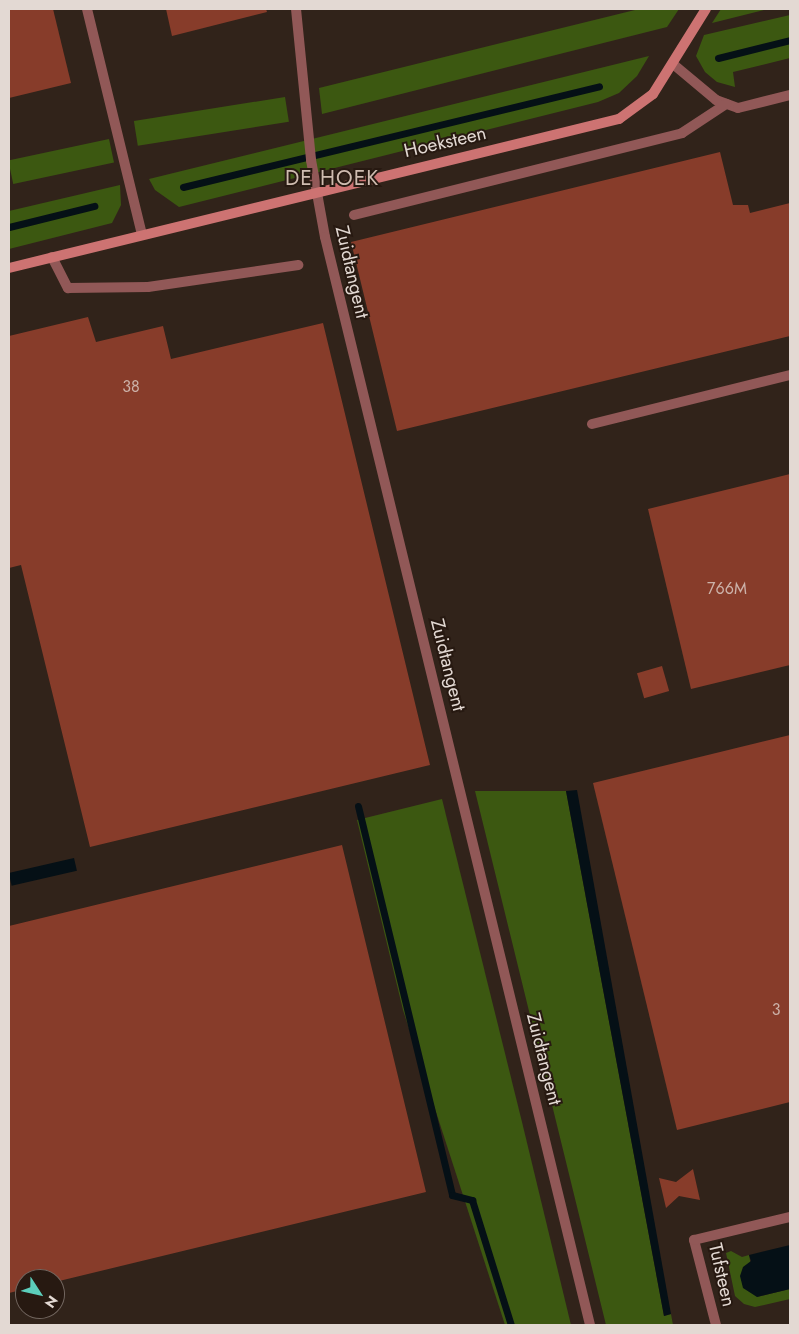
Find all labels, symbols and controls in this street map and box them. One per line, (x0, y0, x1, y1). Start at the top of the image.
street label: Hoeksteen (402, 121, 488, 163)
district label: DE HOEK (284, 165, 380, 191)
street label: Zuidtangent (330, 223, 374, 321)
house number: 38 (122, 377, 140, 397)
house number: 766M (707, 579, 747, 599)
street label: Zuidtangent (426, 616, 470, 714)
house number: 3 (772, 1000, 780, 1020)
street label: Zuidtangent (522, 1010, 566, 1108)
street label: Tufsteen (704, 1241, 740, 1309)
north arrow (15, 1269, 65, 1319)
text: N (40, 1292, 63, 1312)

